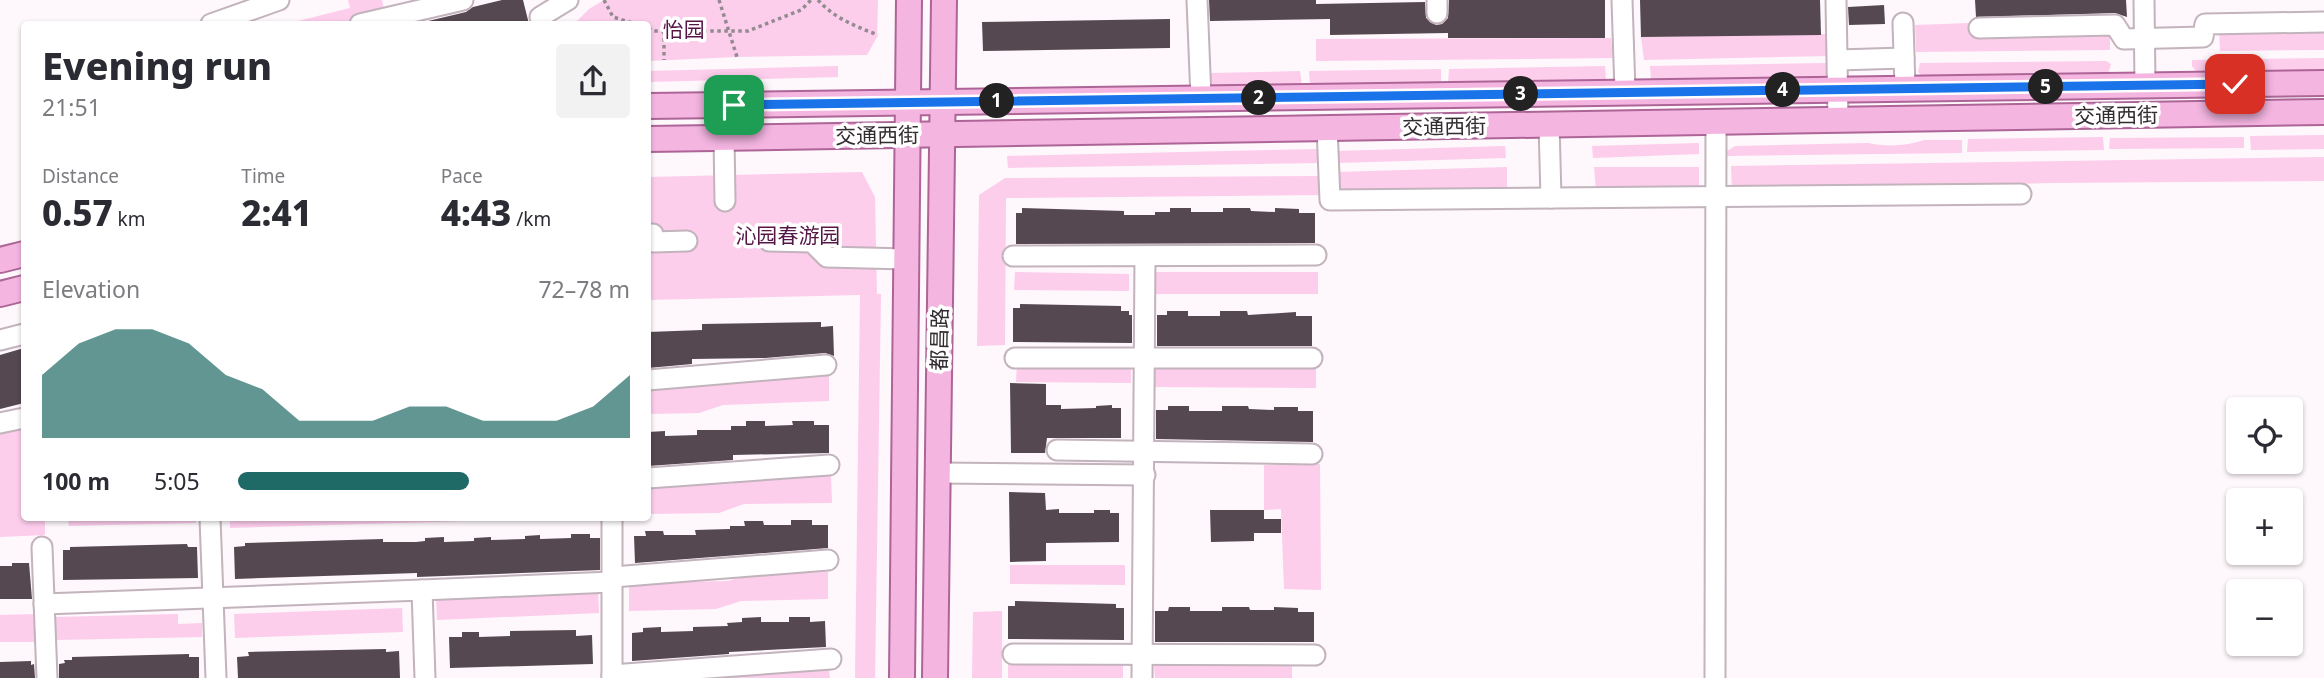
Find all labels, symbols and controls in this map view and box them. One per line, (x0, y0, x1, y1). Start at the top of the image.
park label: 怡园 (663, 15, 705, 43)
text: Evening run (42, 39, 272, 91)
button: share (556, 44, 630, 118)
pin (2205, 54, 2265, 114)
icon: check (2216, 65, 2254, 103)
pin: 5 (2028, 70, 2064, 104)
pin: 4 (1766, 72, 1800, 108)
text: 5 (2040, 73, 2051, 99)
pin (704, 75, 764, 135)
pin: 3 (1504, 76, 1538, 112)
text: 4 (1777, 76, 1788, 102)
pin: 2 (1242, 80, 1276, 116)
text: 3 (1515, 80, 1526, 106)
pin: 1 (979, 84, 1014, 119)
text: 2 (1253, 84, 1264, 110)
icon: arrive (715, 86, 753, 124)
text: 1 (991, 87, 1002, 113)
text: 21:51 (42, 91, 101, 123)
street label: 交通西街 (2074, 100, 2158, 130)
street label: 交通西街 (1402, 111, 1486, 141)
street label: 交通西街 (835, 120, 919, 150)
text: Distance (42, 163, 119, 189)
text: Time (241, 163, 285, 189)
text: Pace (441, 163, 483, 189)
text: 0.57 (42, 189, 113, 236)
text: 2:41 (241, 189, 312, 236)
text: 4:43 (441, 189, 511, 236)
text: km (113, 206, 146, 232)
text: /km (511, 206, 551, 232)
park label: 沁园春游园 (736, 221, 841, 249)
text: Elevation (42, 273, 140, 305)
text: 72–78 m (538, 273, 630, 305)
street label: 都昌路 (924, 307, 954, 371)
map controls (2226, 397, 2303, 656)
button: locate (2226, 397, 2303, 474)
text: 100 m (42, 465, 110, 497)
text: 5:05 (154, 465, 200, 497)
button: + (2226, 488, 2303, 565)
button: − (2226, 579, 2303, 656)

